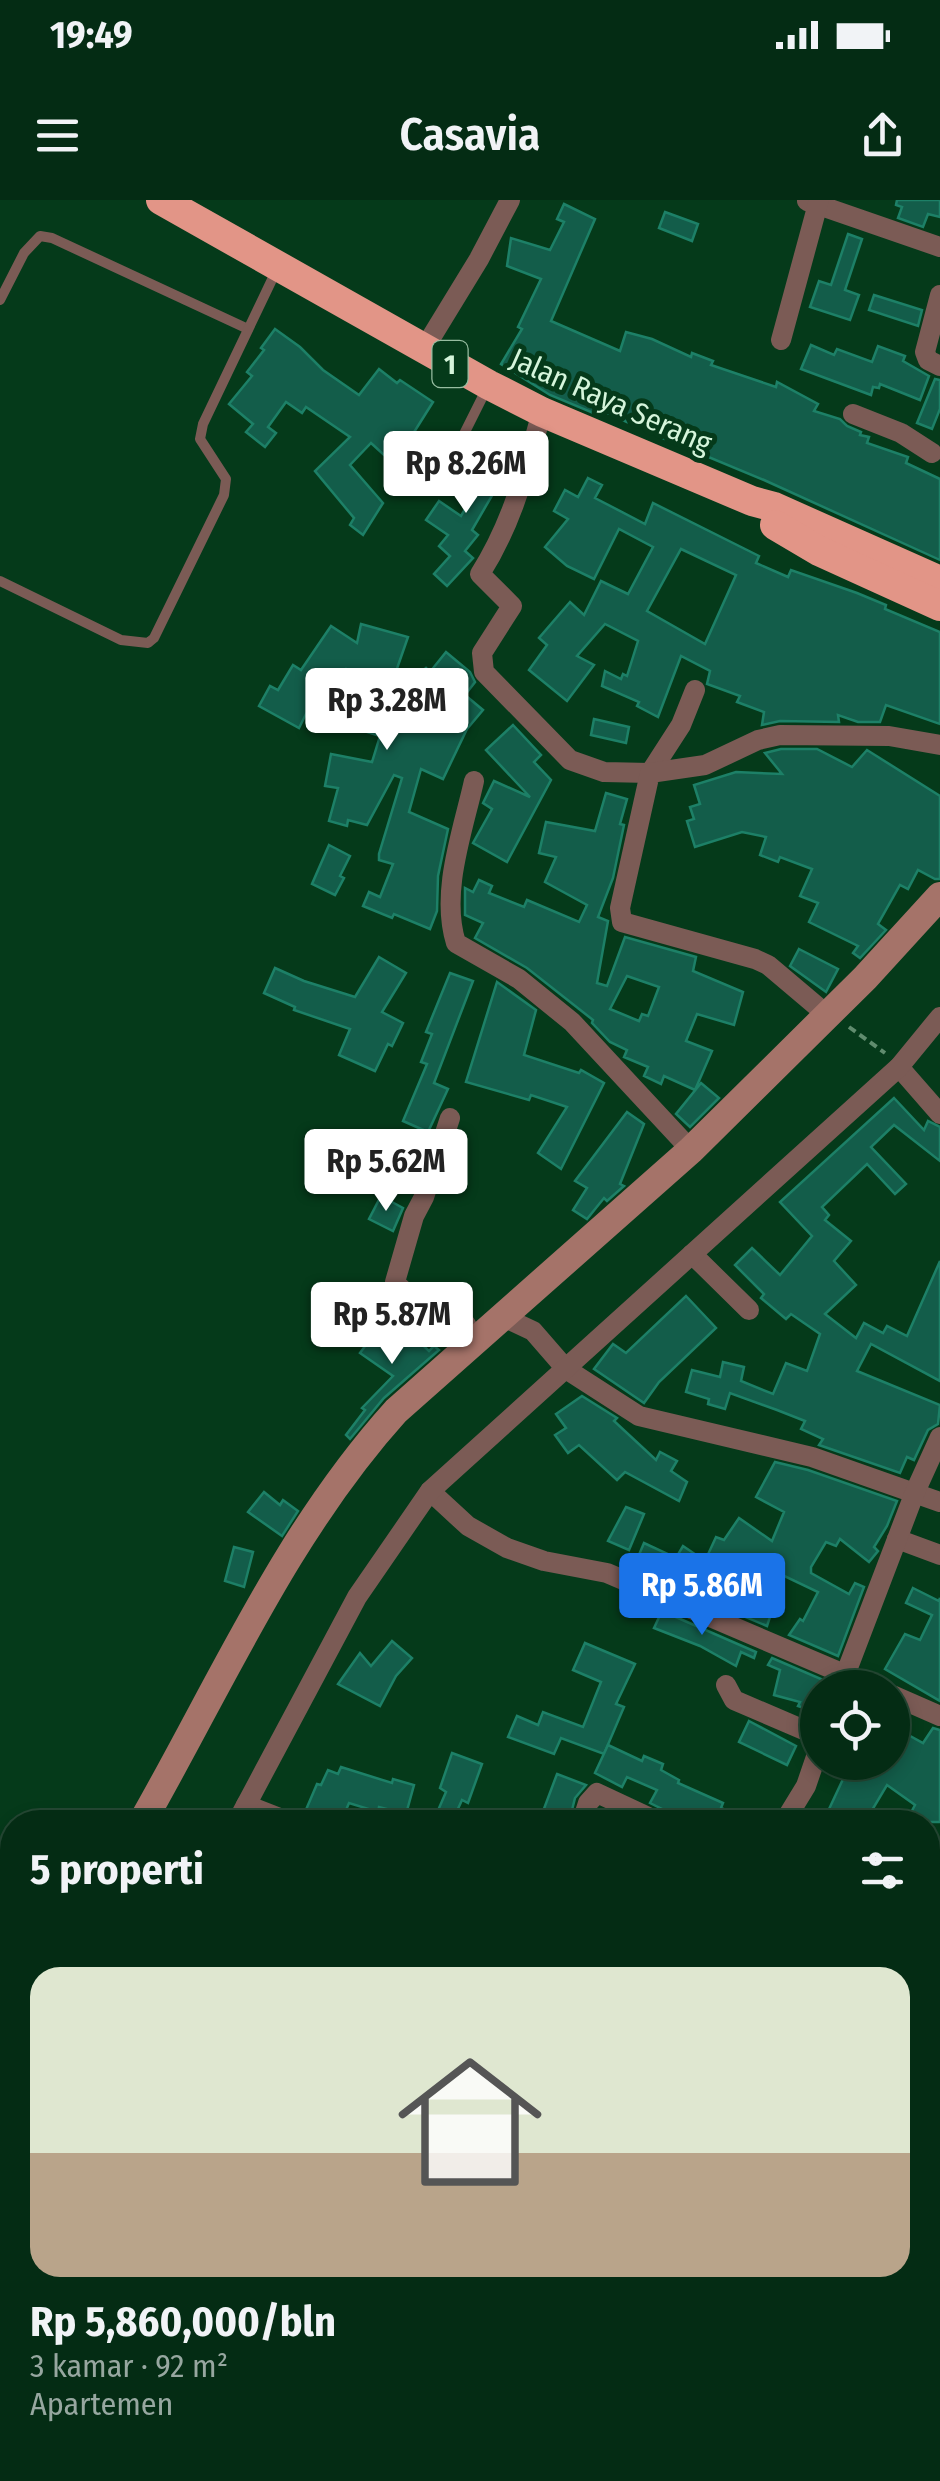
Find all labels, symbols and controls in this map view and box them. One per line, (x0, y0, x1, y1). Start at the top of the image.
text: 19:49 (50, 12, 133, 58)
icon: menu (30, 108, 85, 163)
text: Casavia (400, 108, 540, 162)
icon: share (855, 108, 910, 163)
street label: Jalan Raya Serang (505, 340, 718, 462)
road number: 1 (432, 341, 468, 387)
pin: Rp 8.26M (363, 431, 569, 516)
text: Rp 8.26M (406, 444, 526, 482)
pin: Rp 3.28M (284, 668, 490, 753)
text: Rp 3.28M (327, 681, 447, 719)
pin: Rp 5.62M (283, 1129, 489, 1214)
text: Rp 5.62M (326, 1142, 446, 1180)
pin: Rp 5.87M (289, 1282, 495, 1367)
text: Rp 5.87M (333, 1295, 451, 1333)
pin: Rp 5.86M (599, 1553, 805, 1638)
text: Rp 5.86M (641, 1566, 763, 1604)
map controls (800, 1670, 910, 1780)
button: locate (800, 1670, 910, 1780)
icon: filters (855, 1843, 910, 1898)
text: 5 properti (30, 1845, 204, 1895)
icon: home (380, 2032, 560, 2212)
text: Rp 5,860,000/bln (30, 2297, 336, 2347)
text: 3 kamar · 92 m² (30, 2347, 228, 2385)
text: Apartemen (30, 2385, 174, 2423)

